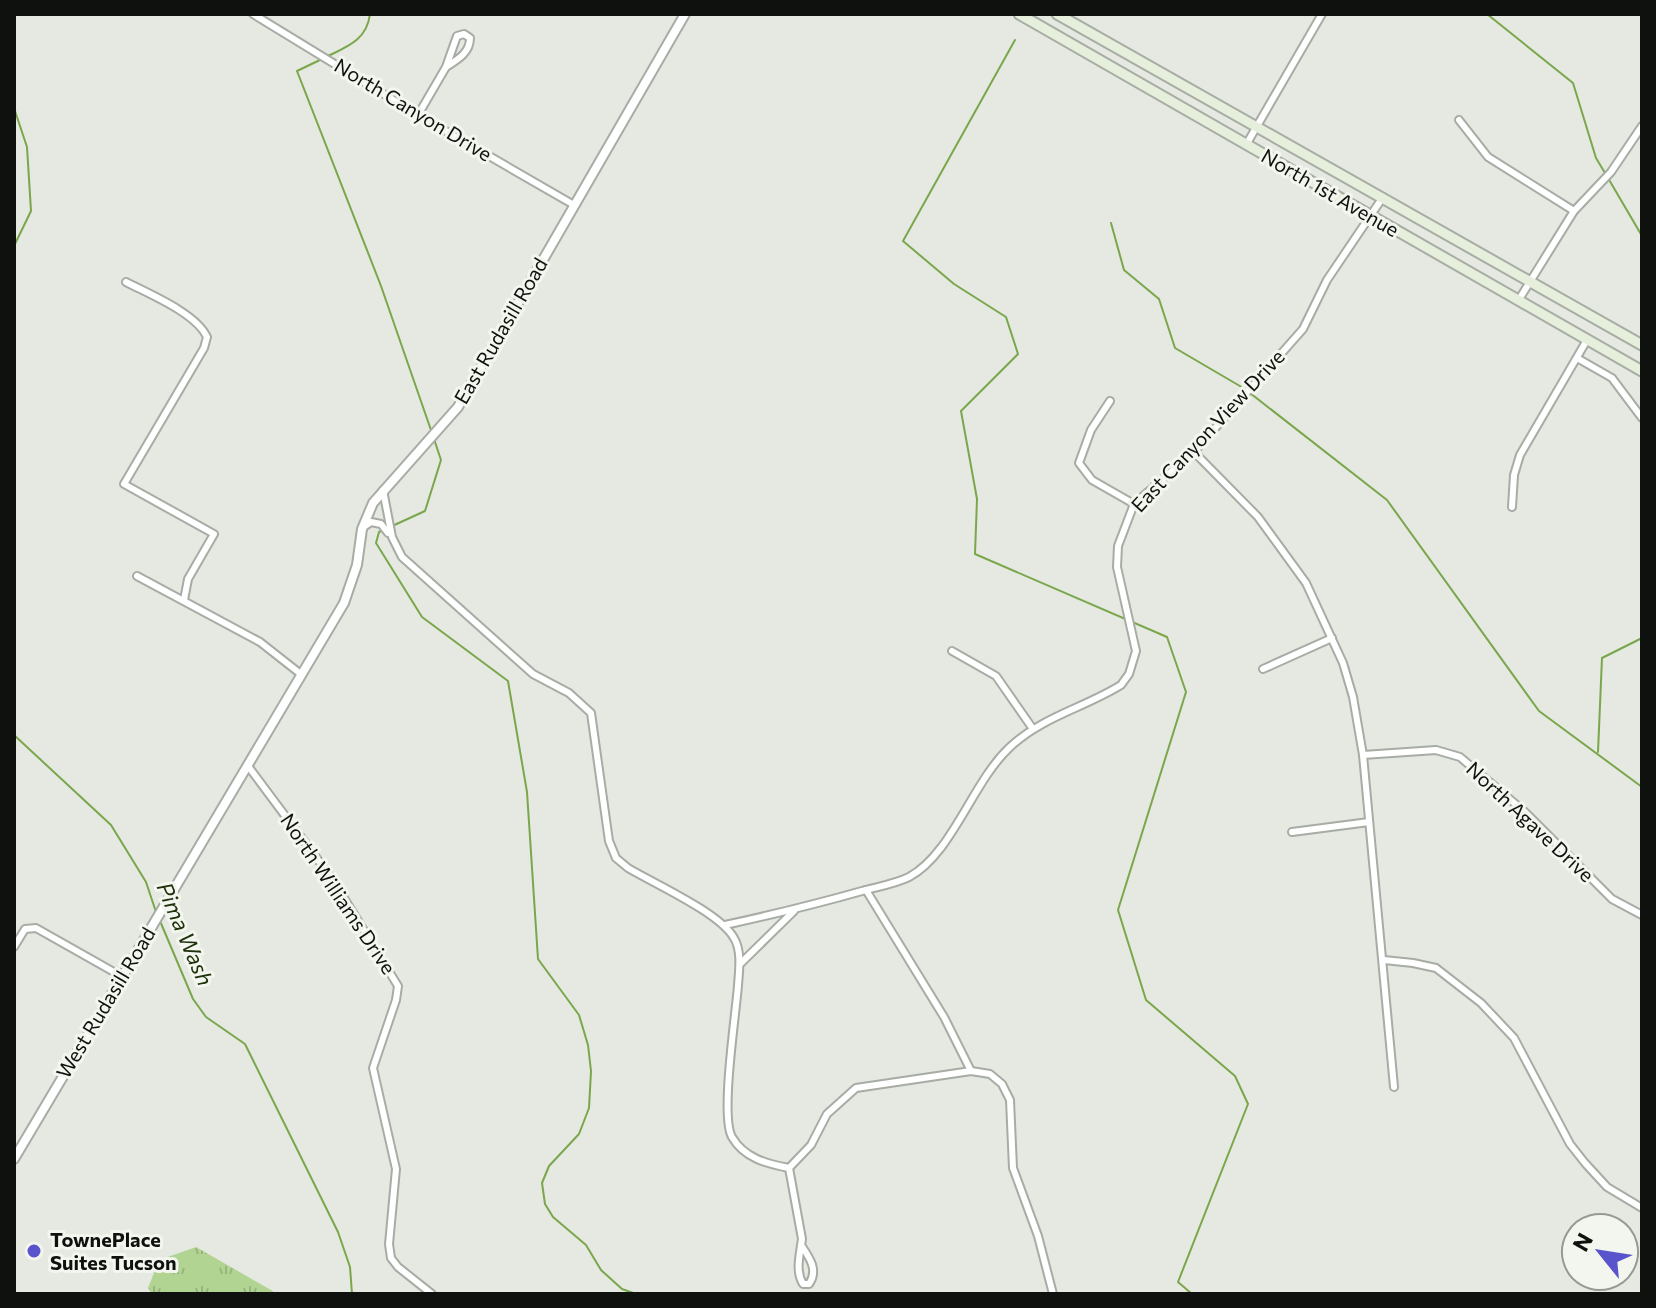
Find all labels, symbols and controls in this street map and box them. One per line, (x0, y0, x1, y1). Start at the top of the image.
street label: North Canyon Drive (330, 53, 497, 166)
street label: North 1st Avenue (1257, 143, 1404, 241)
street label: East Rudasill Road (449, 253, 552, 408)
street label: East Canyon View Drive (1126, 344, 1289, 517)
street label: North Agave Drive (1462, 756, 1599, 886)
street label: North Williams Drive (276, 809, 401, 978)
water label: Pima Wash (152, 878, 219, 990)
street label: West Rudasill Road (51, 923, 160, 1082)
north arrow (1560, 1212, 1640, 1292)
place label: TownePlace Suites Tucson (50, 1227, 177, 1274)
text: N (1566, 1228, 1598, 1256)
marker: TownePlace Suites Tucson (25, 1242, 43, 1260)

